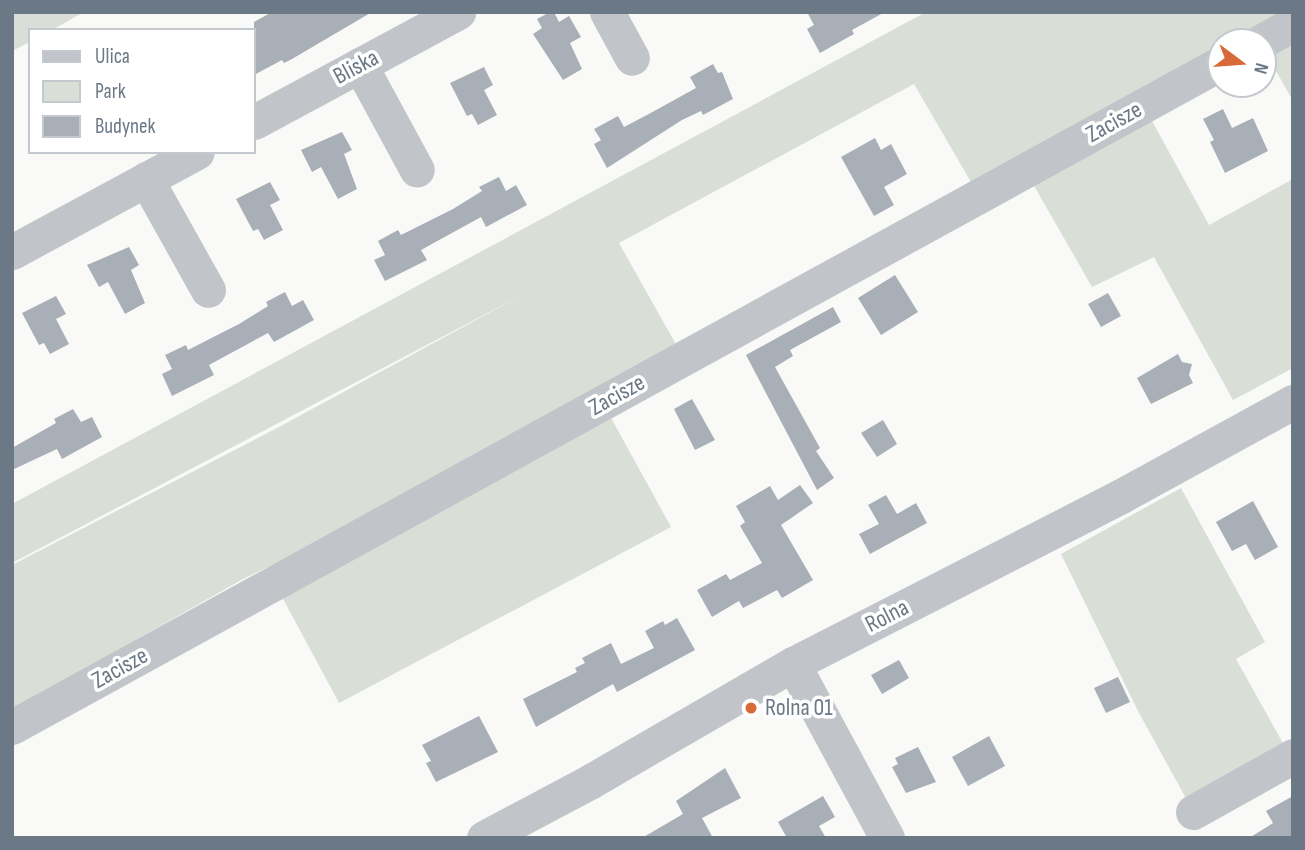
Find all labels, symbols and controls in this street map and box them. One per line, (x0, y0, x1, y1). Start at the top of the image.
legend (28, 28, 256, 154)
north arrow (1207, 28, 1277, 98)
street label: Bliska (328, 43, 384, 91)
text: Ulica (95, 44, 130, 69)
text: N (1248, 60, 1273, 76)
text: Park (95, 79, 126, 104)
street label: Zacisze (1081, 95, 1147, 149)
text: Budynek (95, 114, 155, 139)
street label: Zacisze (584, 368, 650, 422)
street label: Rolna (861, 593, 913, 639)
street label: Zacisze (87, 641, 153, 695)
place label: Rolna 01 (765, 694, 833, 722)
marker: Rolna 01 (743, 700, 759, 716)

